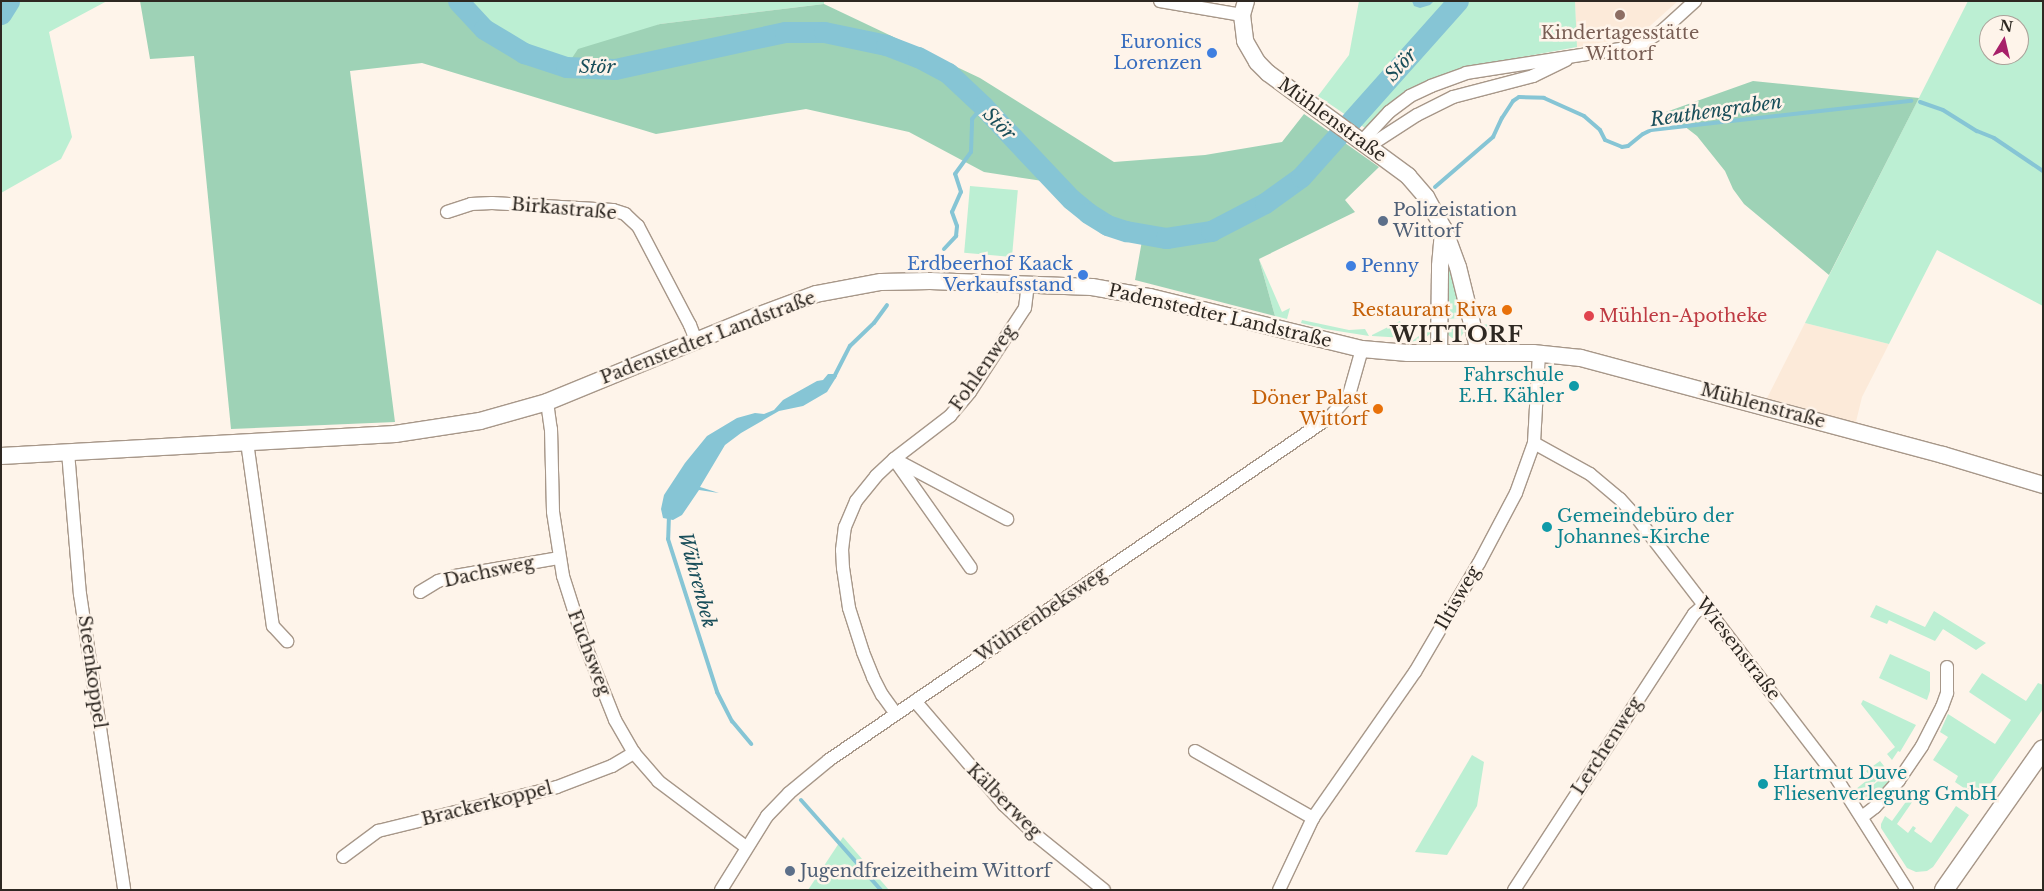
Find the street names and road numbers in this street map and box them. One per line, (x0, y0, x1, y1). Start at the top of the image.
street label: Mühlenstraße (1274, 74, 1390, 166)
street label: Birkastraße (510, 194, 618, 224)
street label: Padenstedter Landstraße (1106, 280, 1334, 352)
street label: Padenstedter Landstraße (597, 287, 819, 389)
street label: Fohlenweg (946, 321, 1020, 415)
street label: Mühlenstraße (1698, 379, 1828, 433)
street label: Dachsweg (442, 552, 536, 592)
street label: Iltisweg (1431, 562, 1485, 634)
street label: Wührenbeksweg (971, 563, 1111, 667)
street label: Wiesenstraße (1691, 593, 1785, 705)
street label: Fuchsweg (563, 607, 615, 699)
street label: Steenkoppel (73, 614, 111, 730)
street label: Lerchenweg (1567, 693, 1647, 799)
street label: Kälberweg (962, 759, 1046, 843)
street label: Brackerkoppel (419, 777, 555, 831)

